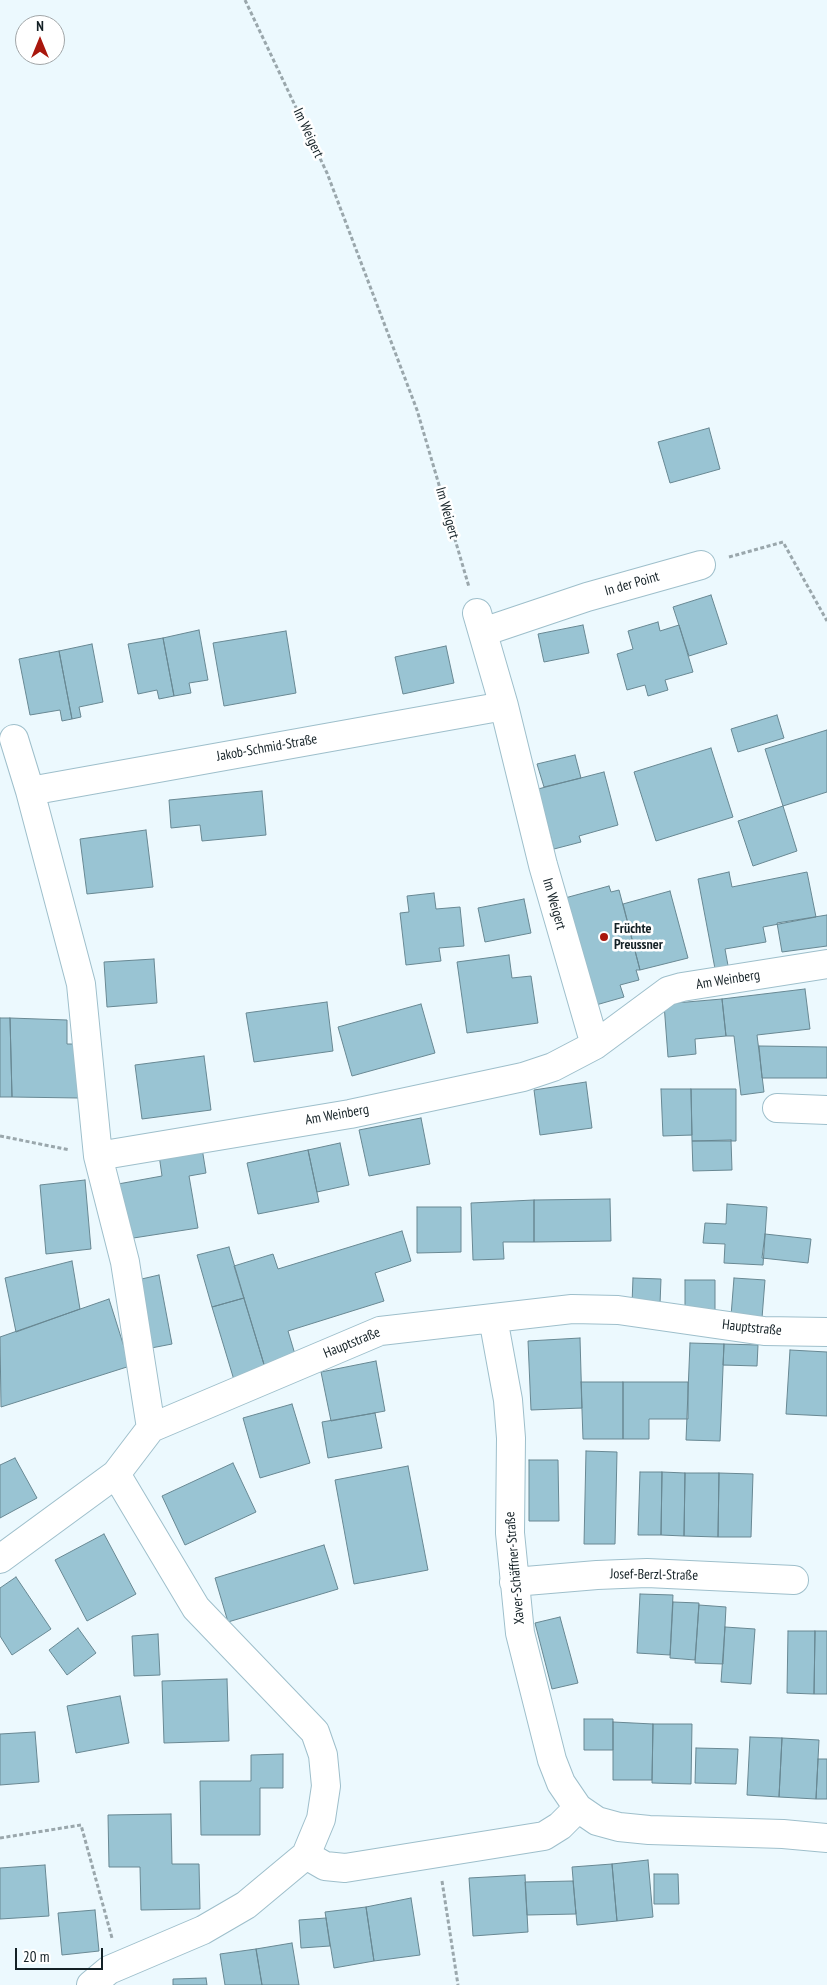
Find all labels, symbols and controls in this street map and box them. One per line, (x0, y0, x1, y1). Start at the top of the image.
north arrow (15, 15, 65, 65)
text: N (36, 17, 44, 35)
street label: Im Weigert (289, 105, 327, 161)
street label: Im Weigert (432, 485, 462, 541)
street label: In der Point (603, 568, 661, 600)
street label: Jakob-Schmid-Straße (215, 731, 319, 765)
street label: Im Weigert (539, 876, 569, 932)
place label: Früchte Preussner (614, 921, 663, 954)
marker: Früchte Preussner (598, 931, 610, 943)
street label: Am Weinberg (695, 967, 761, 993)
street label: Am Weinberg (304, 1101, 370, 1129)
street label: Hauptstraße (721, 1317, 783, 1339)
street label: Hauptstraße (321, 1324, 383, 1362)
street label: Xaver-Schäffner-Straße (502, 1511, 528, 1625)
street label: Josef-Berzl-Straße (610, 1566, 698, 1584)
scale bar (18, 1938, 105, 1970)
text: 20 m (23, 1947, 49, 1966)

